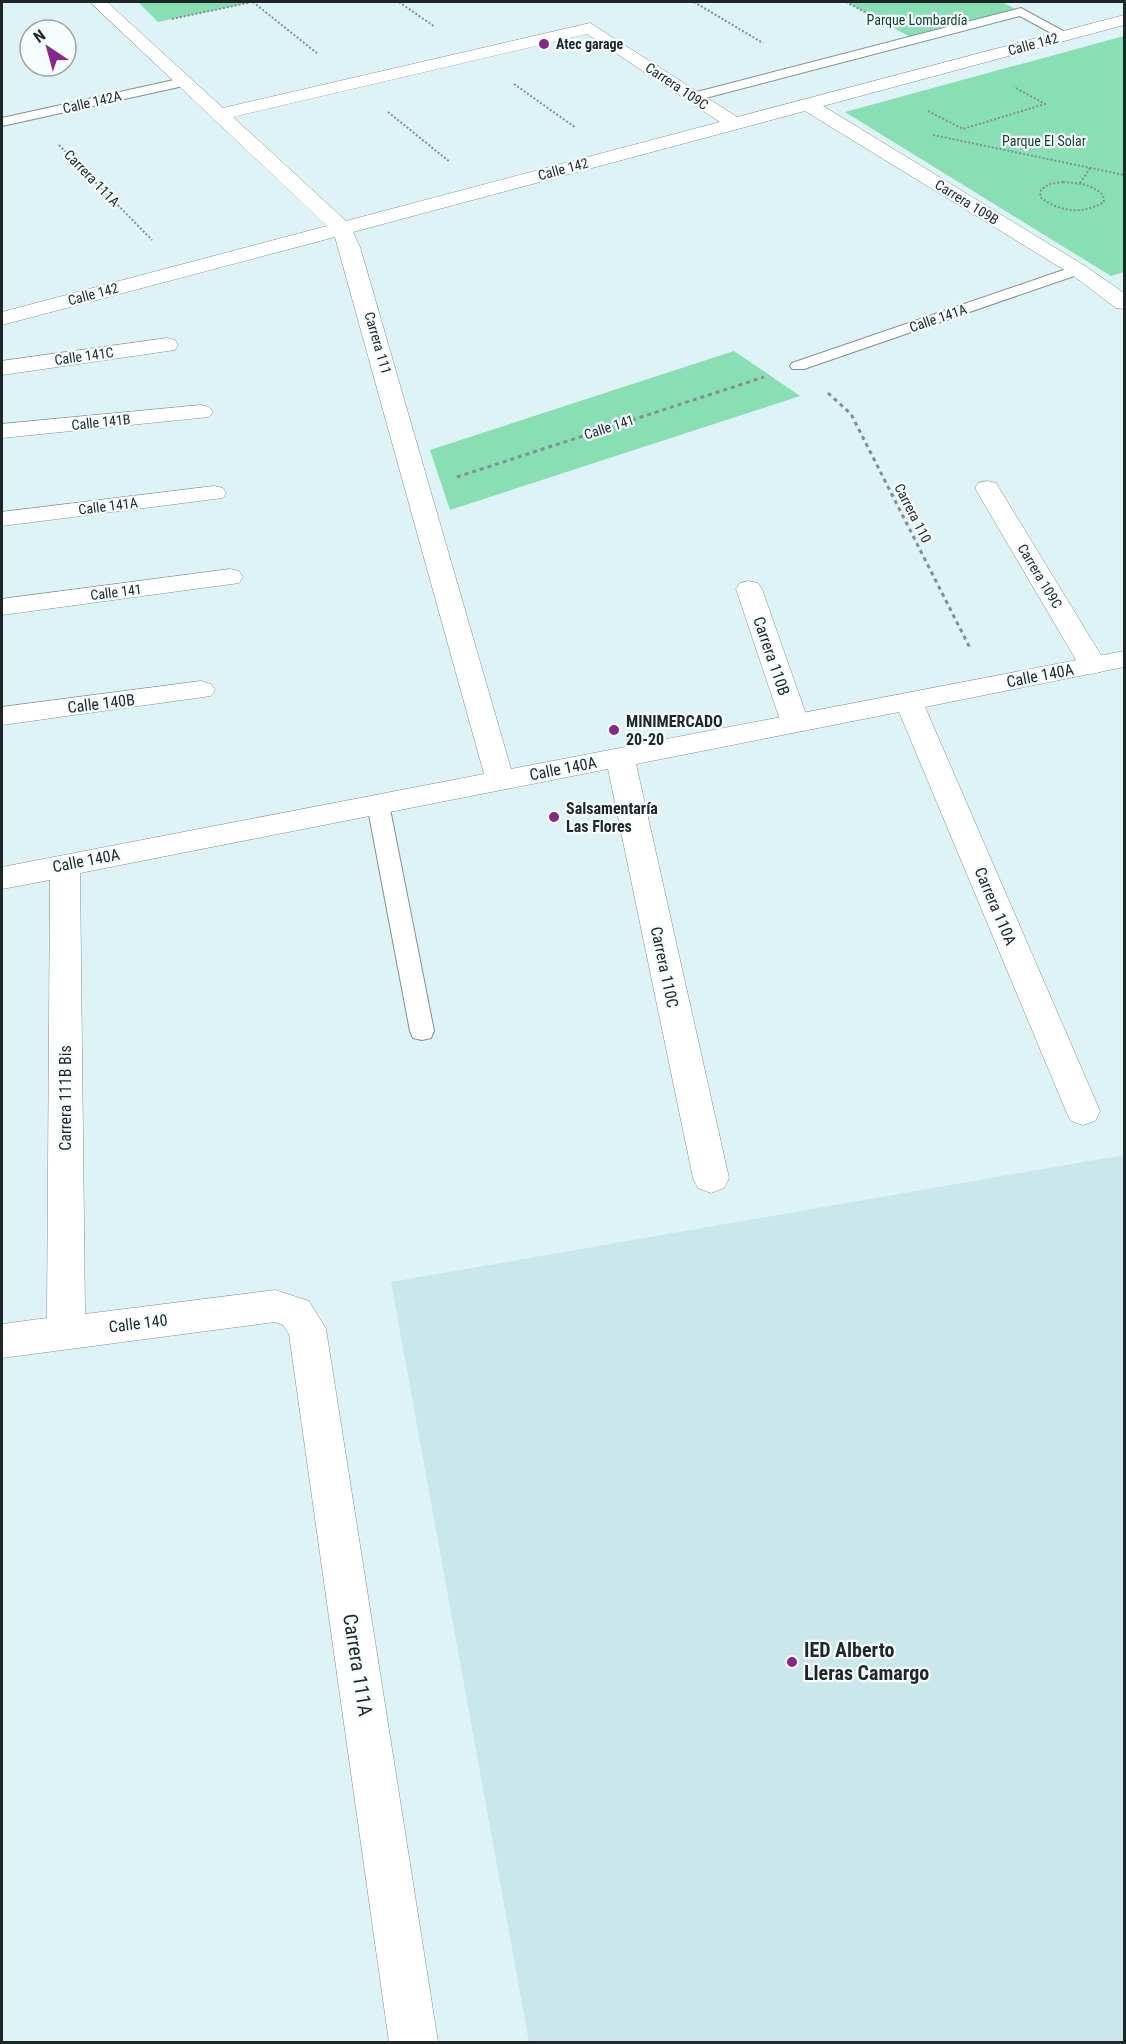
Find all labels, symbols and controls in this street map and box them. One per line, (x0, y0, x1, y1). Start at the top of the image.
park label: Parque Lombardía (867, 12, 968, 28)
north arrow (18, 18, 78, 78)
text: N (30, 26, 49, 47)
street label: Calle 142 (1006, 30, 1060, 58)
place label: Atec garage (556, 36, 624, 52)
marker: Atec garage (537, 37, 551, 51)
street label: Carrera 109C (643, 59, 711, 113)
street label: Calle 142A (61, 87, 123, 117)
park label: Parque El Solar (1002, 133, 1086, 149)
street label: Carrera 111A (61, 146, 123, 210)
street label: Calle 142 (536, 155, 590, 183)
street label: Carrera 109B (932, 176, 1002, 228)
street label: Calle 142 (66, 280, 120, 308)
street label: Calle 141A (907, 301, 969, 335)
street label: Carrera 111 (361, 310, 395, 376)
street label: Calle 141C (53, 344, 115, 368)
street label: Calle 141B (71, 411, 131, 433)
street label: Calle 141 (582, 411, 636, 443)
street label: Carrera 110 (891, 481, 935, 545)
street label: Calle 141A (77, 494, 139, 518)
street label: Carrera 109C (1015, 541, 1065, 611)
street label: Calle 141 (89, 581, 143, 603)
street label: Carrera 110B (749, 614, 794, 698)
street label: Calle 140A (1005, 660, 1075, 691)
street label: Calle 140B (66, 690, 136, 717)
place label: MINIMERCADO 20-20 (626, 712, 723, 749)
marker: MINIMERCADO 20-20 (607, 723, 621, 737)
street label: Calle 140A (528, 753, 598, 784)
place label: Salsamentaría Las Flores (566, 799, 658, 836)
marker: Salsamentaría Las Flores (547, 810, 561, 824)
street label: Calle 140A (51, 845, 121, 876)
street label: Carrera 110A (971, 864, 1020, 948)
street label: Carrera 110C (647, 925, 682, 1009)
street label: Carrera 111B Bis (56, 1045, 75, 1151)
street label: Calle 140 (108, 1310, 168, 1337)
street label: Carrera 111A (338, 1612, 378, 1718)
place label: IED Alberto Lleras Camargo (804, 1638, 929, 1685)
marker: IED Alberto Lleras Camargo (785, 1655, 799, 1669)

